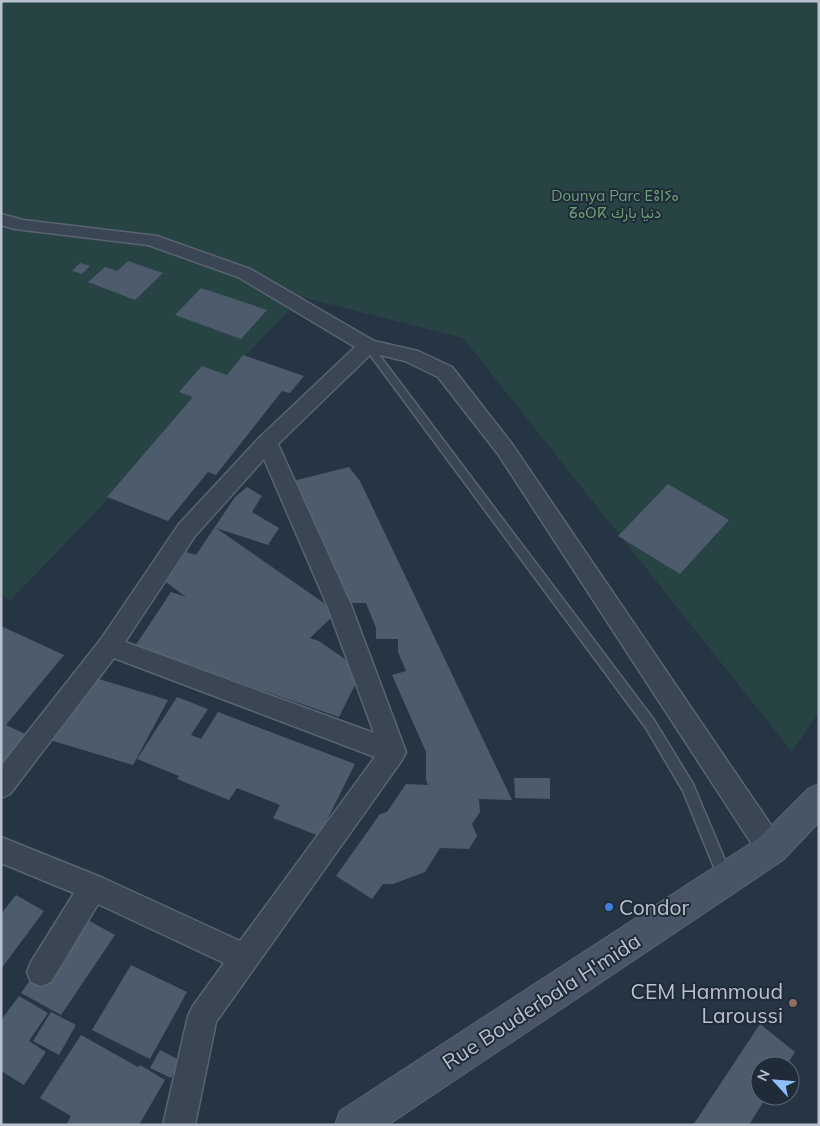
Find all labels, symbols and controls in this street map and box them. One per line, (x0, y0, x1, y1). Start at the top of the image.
park label: Dounya Parc ⴹⵓⵏⵢⴰ ⵒⴰⵔⴽ دنيا بارك (551, 186, 679, 222)
place label: Condor (619, 894, 690, 920)
marker: Condor (603, 901, 615, 913)
street label: Rue Bouderbala H'mida (437, 927, 645, 1075)
place label: CEM Hammoud Laroussi (631, 978, 783, 1028)
marker: CEM Hammoud Laroussi (787, 997, 799, 1009)
north arrow (750, 1056, 800, 1106)
text: N (753, 1067, 774, 1084)

